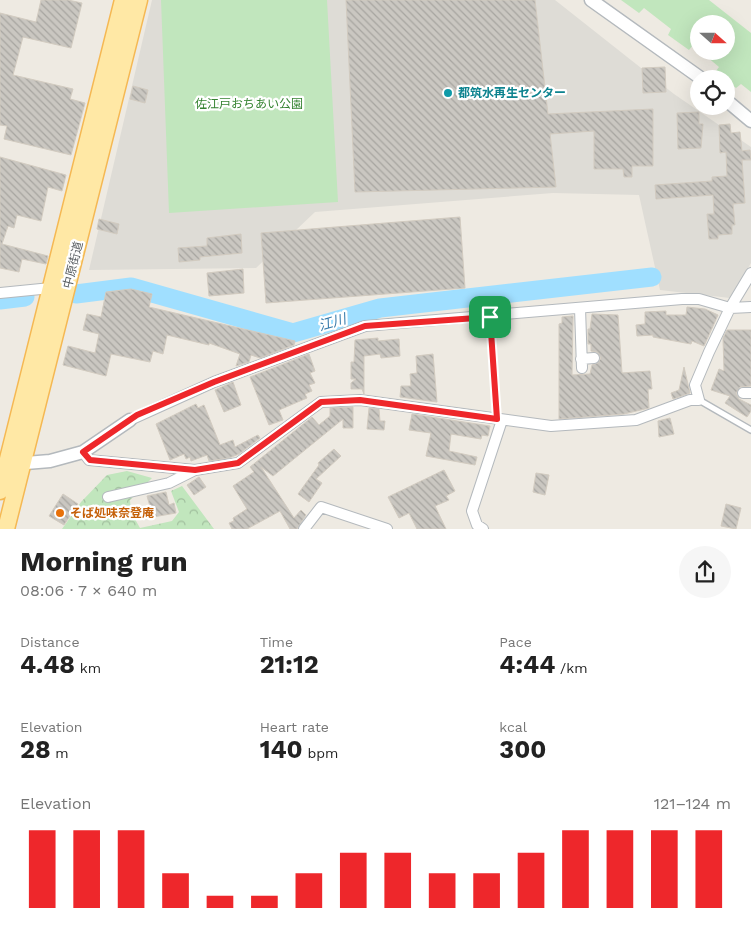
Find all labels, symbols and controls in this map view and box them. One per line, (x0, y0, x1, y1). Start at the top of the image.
north arrow (690, 15, 735, 60)
map controls (690, 15, 735, 115)
button: locate (690, 70, 735, 115)
place label: 都筑水再生センター (458, 86, 566, 100)
marker: 都筑水再生センター (442, 87, 454, 99)
park label: 佐江戸おちあい公園 (195, 97, 303, 111)
street label: 中原街道 (60, 240, 86, 290)
pin (469, 296, 511, 338)
icon: arrive (476, 303, 504, 331)
water label: 江川 (316, 310, 350, 334)
place label: そば処味奈登庵 (70, 506, 154, 520)
marker: そば処味奈登庵 (54, 507, 66, 519)
text: Morning run (20, 545, 188, 578)
button: share (679, 546, 731, 598)
text: 08:06 · 7 × 640 m (20, 581, 157, 600)
text: Distance (20, 634, 80, 650)
text: Time (260, 634, 293, 650)
text: Pace (499, 634, 532, 650)
text: 4.48 (20, 650, 75, 679)
text: 21:12 (260, 650, 319, 679)
text: 4:44 (499, 650, 555, 679)
text: km (75, 660, 101, 676)
text: /km (555, 660, 588, 676)
text: Elevation (20, 719, 83, 735)
text: Heart rate (260, 719, 329, 735)
text: kcal (499, 719, 527, 735)
text: 28 (20, 735, 51, 764)
text: 140 (260, 735, 303, 764)
text: 300 (499, 735, 546, 764)
text: m (51, 745, 69, 761)
text: bpm (303, 745, 338, 761)
text: Elevation (20, 794, 91, 813)
text: 121–124 m (654, 794, 731, 813)

